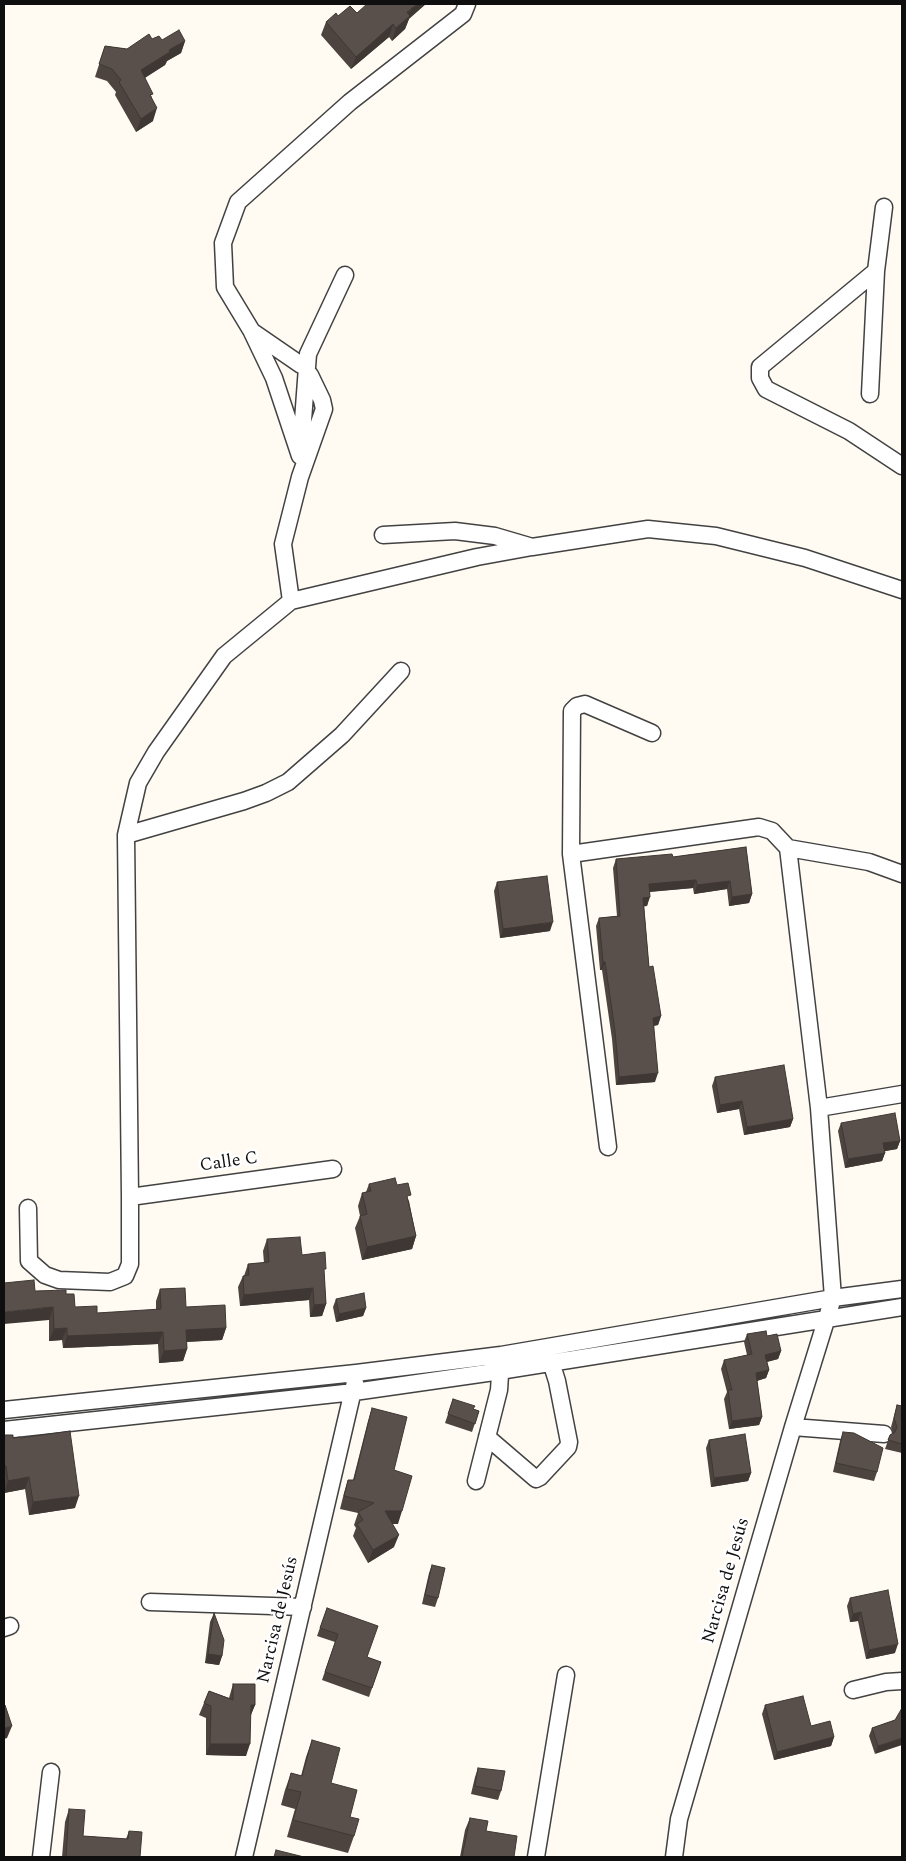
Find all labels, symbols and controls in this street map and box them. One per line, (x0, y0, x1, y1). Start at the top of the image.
street label: Calle C (198, 1148, 260, 1178)
street label: Narcisa de Jesús (699, 1516, 755, 1646)
street label: Narcisa de Jesús (254, 1554, 304, 1686)

